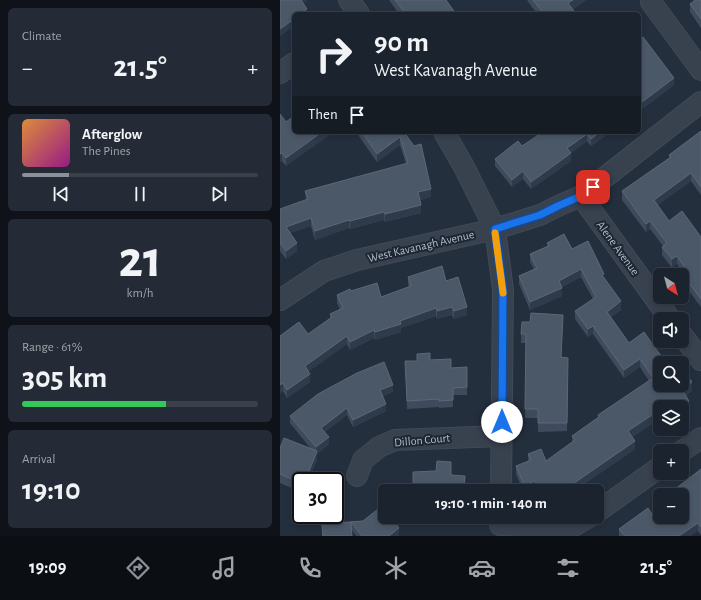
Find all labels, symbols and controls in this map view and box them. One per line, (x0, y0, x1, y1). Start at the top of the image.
icon: right (308, 28, 360, 80)
text: 90 m (374, 29, 429, 57)
text: Climate (22, 30, 61, 43)
text: 21.5° (113, 52, 167, 82)
text: − (22, 57, 33, 79)
text: + (247, 57, 258, 79)
text: West Kavanagh Avenue (374, 62, 537, 80)
icon: arrive (346, 104, 368, 126)
text: Then (308, 107, 338, 122)
text: Afterglow (82, 127, 142, 142)
text: The Pines (82, 145, 131, 158)
pin (576, 170, 610, 204)
icon: arrive (582, 176, 604, 198)
icon: previous (50, 183, 72, 205)
icon: pause (129, 183, 151, 205)
icon: next (208, 183, 230, 205)
street label: Alene Avenue (594, 219, 642, 277)
street label: West Kavanagh Avenue (367, 228, 475, 264)
text: 21 (118, 234, 162, 286)
north arrow (653, 268, 689, 304)
map controls (653, 268, 689, 524)
text: km/h (127, 287, 153, 300)
button: sound (653, 312, 689, 348)
text: Range · 61% (22, 341, 82, 354)
button: search (653, 356, 689, 392)
text: 305 km (22, 363, 107, 393)
button: layers (653, 400, 689, 436)
position arrow (481, 401, 523, 443)
street label: Dillon Court (394, 432, 451, 448)
button: + (653, 444, 689, 480)
text: Arrival (22, 453, 55, 466)
speed limit sign: 30 (292, 472, 344, 524)
text: 19:10 (22, 475, 81, 505)
button: − (653, 488, 689, 524)
text: 19:10 · 1 min · 140 m (435, 496, 547, 511)
icon: directions (124, 554, 152, 582)
icon: music (210, 554, 238, 582)
icon: phone (296, 554, 324, 582)
icon: climate (382, 554, 410, 582)
icon: car (468, 554, 496, 582)
icon: filters (554, 554, 582, 582)
text: 19:09 (29, 559, 66, 577)
text: 21.5° (640, 559, 672, 577)

